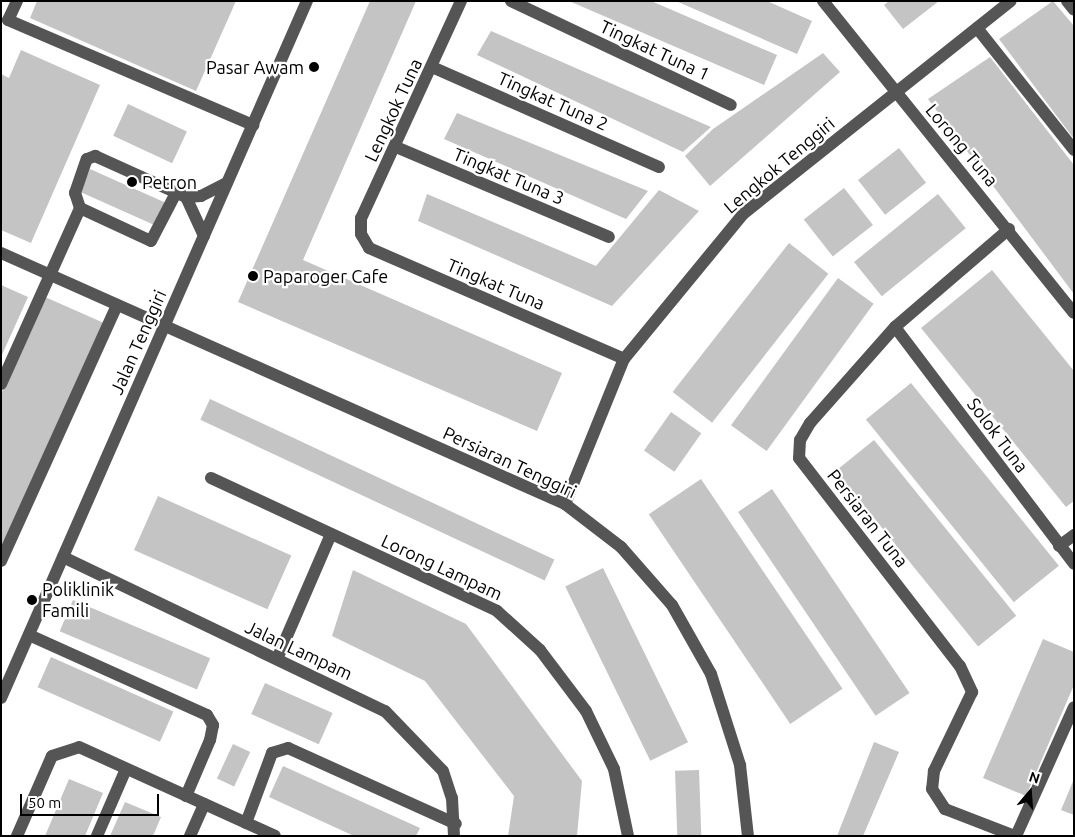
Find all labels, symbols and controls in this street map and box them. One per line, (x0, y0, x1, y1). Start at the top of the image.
street label: Tingkat Tuna 1 (597, 15, 713, 85)
street label: Lengkok Tuna (360, 55, 426, 165)
place label: Pasar Awam (206, 56, 304, 78)
marker: Pasar Awam (308, 61, 320, 73)
street label: Tingkat Tuna 2 (494, 67, 612, 135)
street label: Lorong Tuna (921, 99, 1003, 191)
street label: Lengkok Tenggiri (719, 112, 839, 218)
street label: Tingkat Tuna 3 (450, 143, 568, 209)
place label: Petron (142, 171, 197, 193)
marker: Petron (126, 176, 138, 188)
street label: Tingkat Tuna (444, 254, 548, 314)
place label: Paparoger Cafe (263, 265, 388, 287)
marker: Paparoger Cafe (247, 270, 259, 282)
street label: Jalan Tenggiri (105, 286, 171, 398)
street label: Solok Tuna (963, 393, 1033, 477)
street label: Persiaran Tenggiri (440, 422, 580, 502)
street label: Persiaran Tuna (823, 465, 913, 571)
street label: Lorong Lampam (378, 530, 506, 604)
place label: Poliklinik Famili (42, 579, 114, 622)
marker: Poliklinik Famili (26, 594, 38, 606)
street label: Jalan Lampam (242, 616, 356, 684)
north arrow (1005, 767, 1055, 817)
text: N (1027, 769, 1042, 787)
scale bar (22, 784, 161, 816)
text: 50 m (28, 794, 61, 811)

